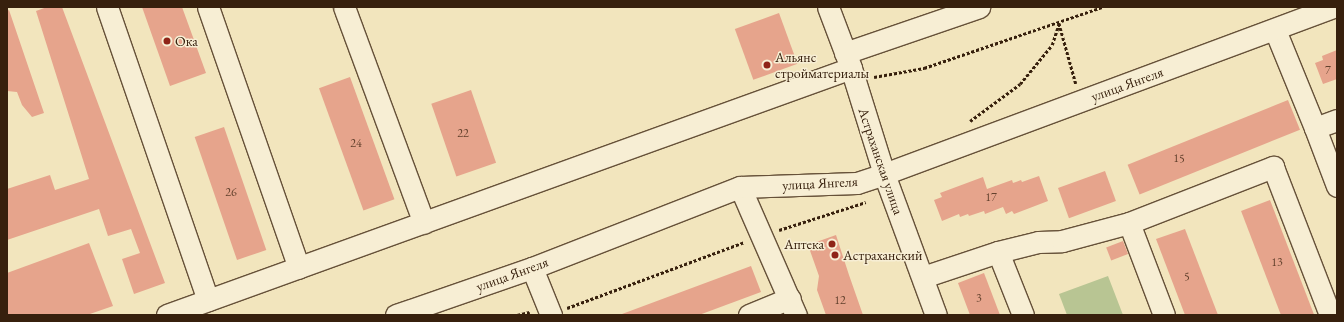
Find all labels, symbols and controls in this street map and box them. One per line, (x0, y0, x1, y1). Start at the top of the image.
place label: Ока (175, 33, 198, 49)
marker: Ока (162, 36, 172, 46)
place label: Альянс стройматериалы (775, 49, 869, 82)
marker: Альянс стройматериалы (762, 60, 772, 70)
street label: улица Янгеля (1089, 63, 1165, 105)
house number: 7 (1325, 64, 1331, 78)
street label: Астраханская улица (855, 105, 907, 217)
house number: 22 (457, 127, 469, 141)
house number: 24 (350, 137, 362, 151)
house number: 15 (1173, 152, 1185, 166)
street label: улица Янгеля (782, 173, 858, 193)
house number: 26 (225, 186, 237, 200)
house number: 17 (985, 191, 997, 205)
place label: Аптека (784, 236, 824, 252)
marker: Аптека (827, 239, 837, 249)
place label: Астраханский (843, 247, 922, 263)
marker: Астраханский (830, 250, 840, 260)
street label: улица Янгеля (474, 253, 550, 295)
house number: 13 (1271, 256, 1283, 270)
house number: 5 (1184, 270, 1190, 284)
house number: 3 (976, 292, 982, 306)
house number: 12 (834, 294, 846, 308)

